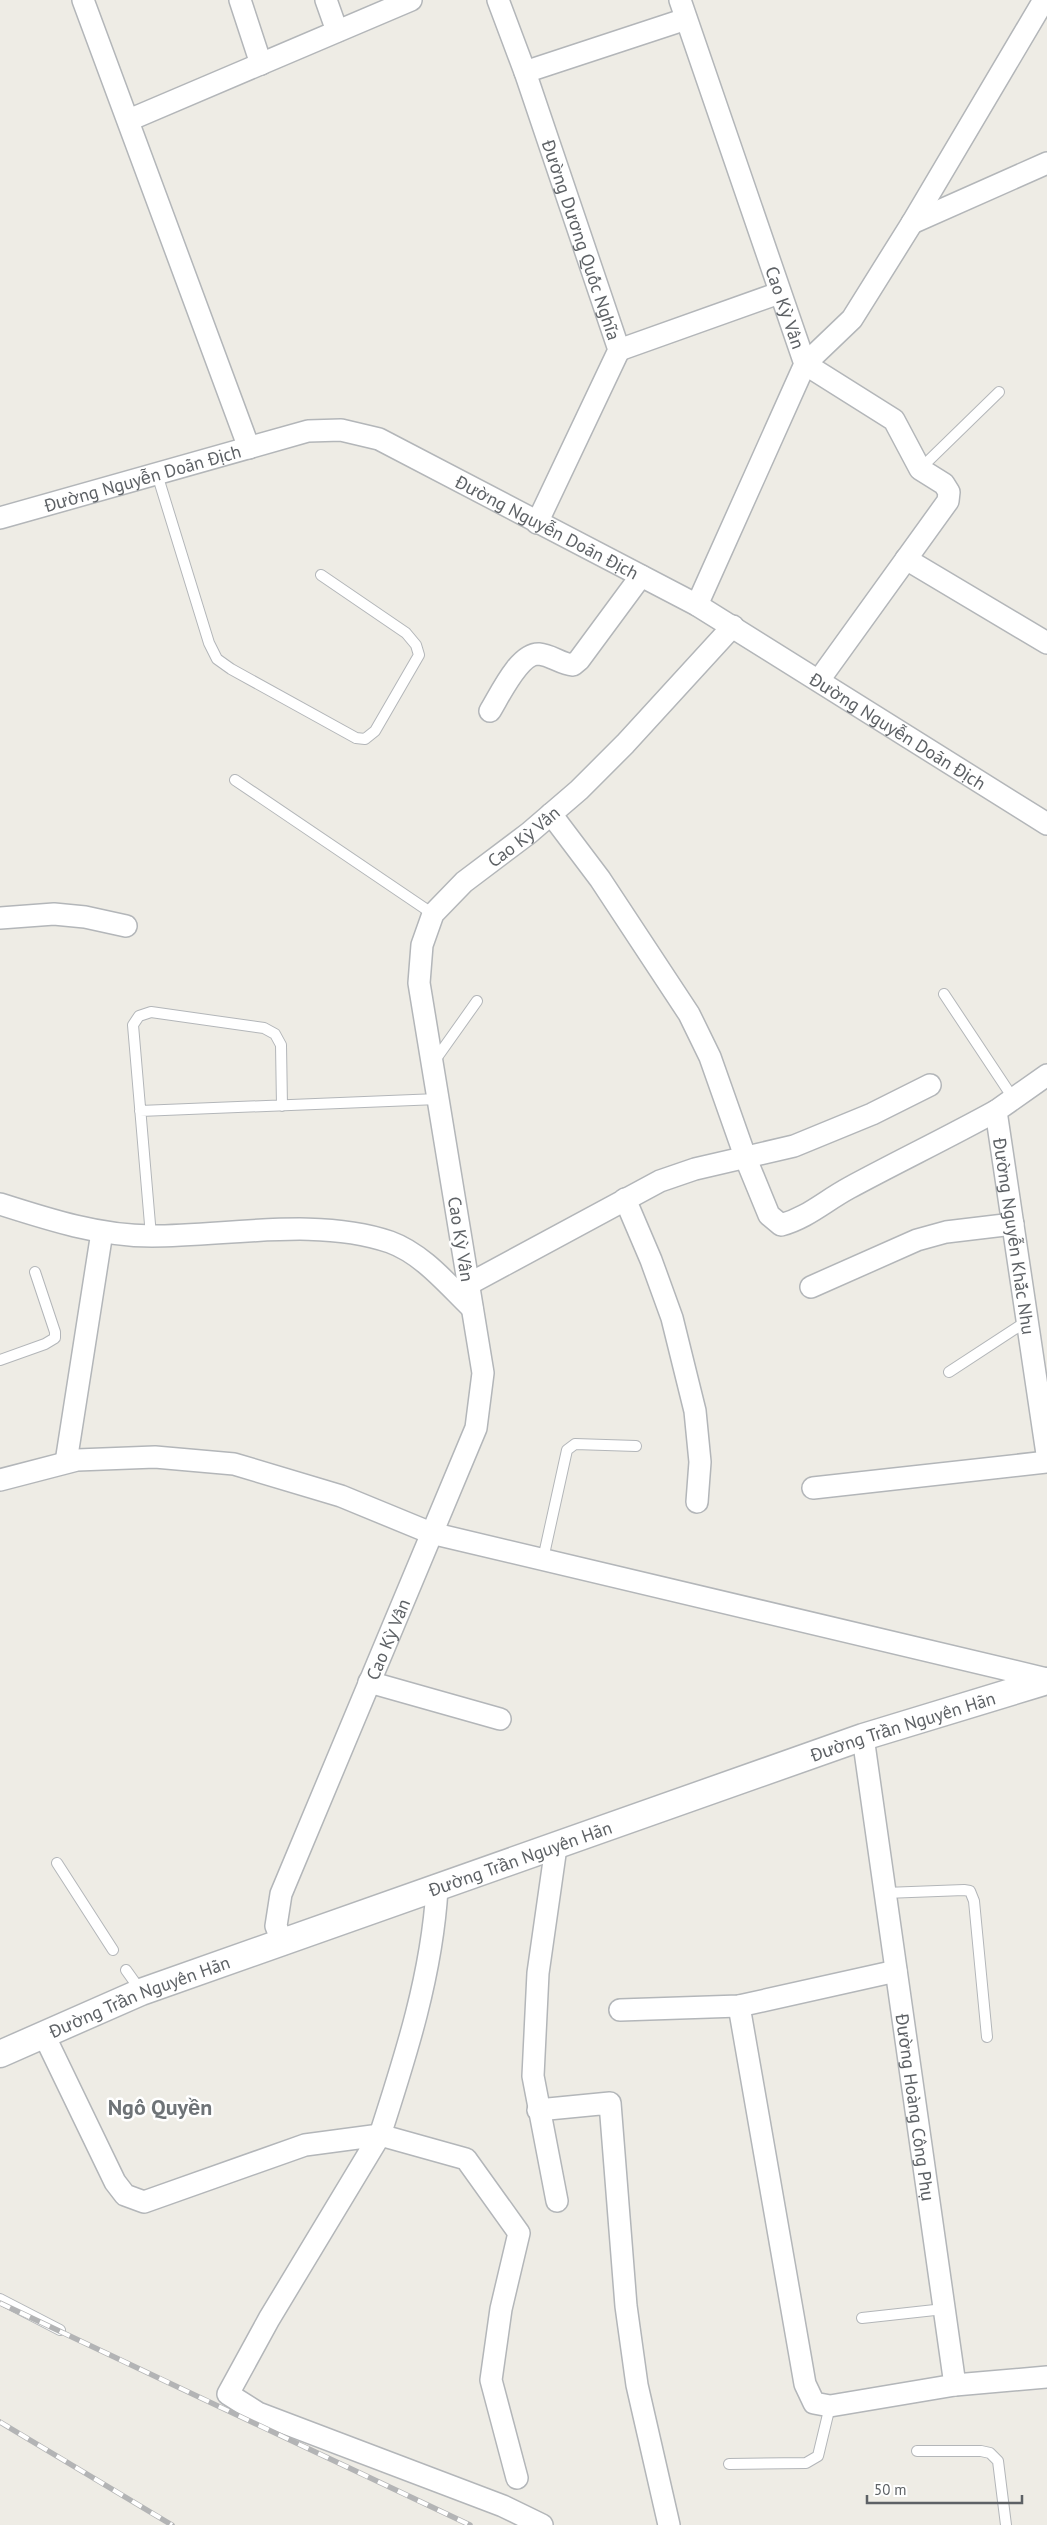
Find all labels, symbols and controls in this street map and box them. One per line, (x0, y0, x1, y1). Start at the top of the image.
street label: Đường Dương Quốc Nghĩa (537, 136, 626, 343)
street label: Cao Kỳ Vân (761, 263, 810, 352)
street label: Đường Nguyễn Doãn Địch (40, 439, 243, 517)
street label: Đường Nguyễn Doãn Địch (451, 469, 643, 584)
street label: Đường Nguyễn Doãn Địch (805, 667, 990, 795)
street label: Cao Kỳ Vân (483, 801, 564, 872)
street label: Đường Nguyễn Khắc Nhu (988, 1135, 1041, 1336)
street label: Cao Kỳ Vân (443, 1195, 479, 1283)
street label: Cao Kỳ Vân (360, 1595, 415, 1683)
street label: Đường Trần Nguyên Hãn (806, 1686, 998, 1767)
street label: Đường Trần Nguyên Hãn (424, 1815, 615, 1901)
street label: Đường Trần Nguyên Hãn (44, 1950, 233, 2043)
street label: Đường Hoàng Công Phụ (891, 2011, 940, 2202)
district label: Ngô Quyền (108, 2093, 212, 2121)
scale bar (867, 2472, 1022, 2504)
text: 50 m (874, 2480, 907, 2499)

